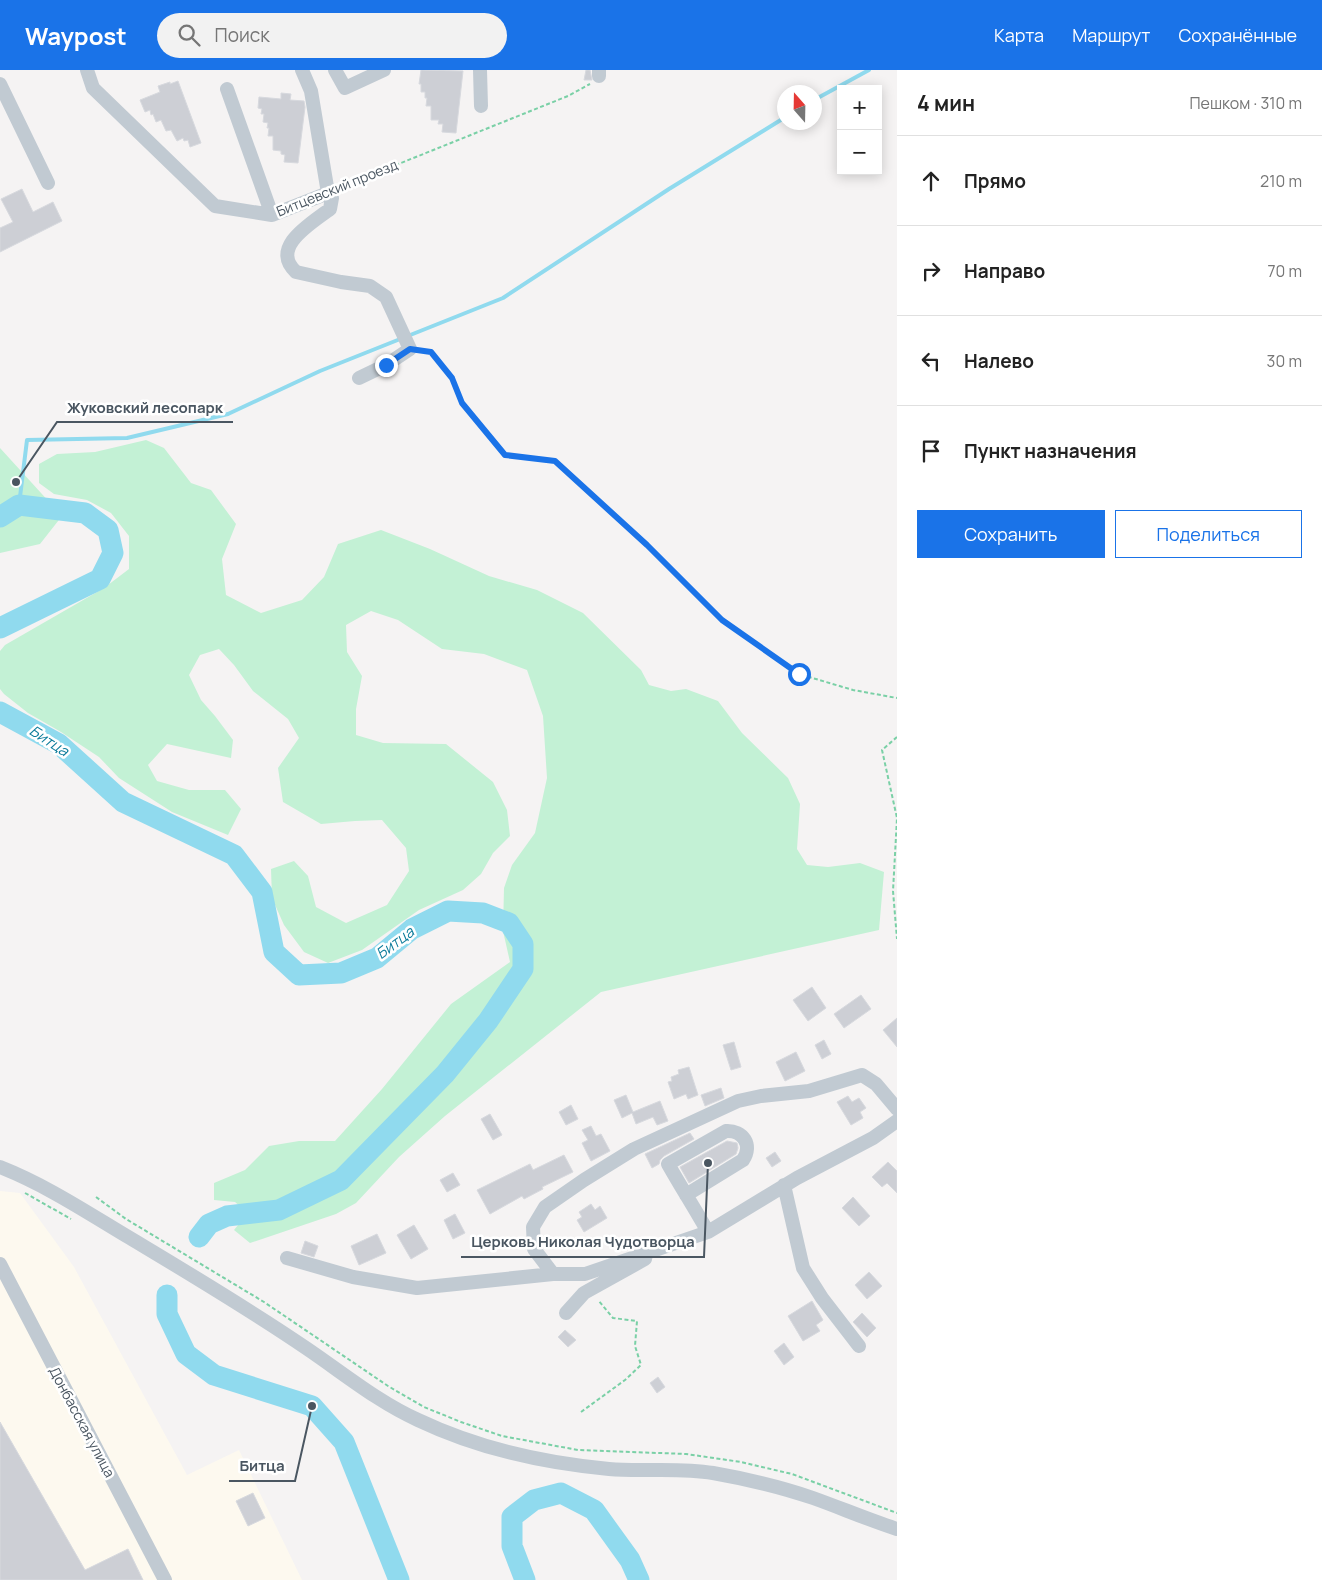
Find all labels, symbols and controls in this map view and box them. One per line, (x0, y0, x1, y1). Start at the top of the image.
search box (157, 13, 507, 58)
text: Waypost (25, 19, 127, 52)
icon: search (175, 21, 203, 49)
text: Поиск (215, 22, 270, 48)
text: Карта (994, 23, 1044, 47)
text: Маршрут (1072, 23, 1150, 47)
text: Сохранённые (1178, 23, 1297, 47)
north arrow (777, 85, 822, 130)
map controls (837, 85, 882, 175)
button: + (837, 85, 882, 130)
text: 4 мин (917, 89, 975, 117)
text: Пешком · 310 m (1190, 92, 1302, 114)
button: − (837, 130, 882, 175)
street label: Битцевский проезд (273, 155, 400, 221)
icon: ahead (917, 167, 945, 195)
text: Прямо (964, 168, 1026, 194)
text: 210 m (1260, 170, 1302, 192)
icon: right (917, 257, 945, 285)
text: Направо (964, 258, 1045, 284)
text: 70 m (1267, 260, 1302, 282)
icon: left (917, 347, 945, 375)
text: Налево (964, 348, 1034, 374)
text: 30 m (1267, 350, 1302, 372)
route end (375, 354, 398, 377)
callout: Жуковский лесопарк (57, 392, 233, 422)
text: Жуковский лесопарк (67, 397, 224, 418)
icon: arrive (917, 437, 945, 465)
text: Пункт назначения (964, 438, 1137, 464)
button: Сохранить (917, 510, 1105, 558)
button: Поделиться (1115, 510, 1302, 558)
route start (788, 663, 811, 686)
water label: Битца (26, 720, 73, 761)
water label: Битца (371, 921, 419, 964)
callout: Церковь Николая Чудотворца (461, 1227, 704, 1257)
text: Церковь Николая Чудотворца (471, 1231, 695, 1252)
street label: Донбасская улица (45, 1363, 120, 1480)
callout: Битца (229, 1451, 295, 1481)
text: Битца (239, 1455, 285, 1476)

